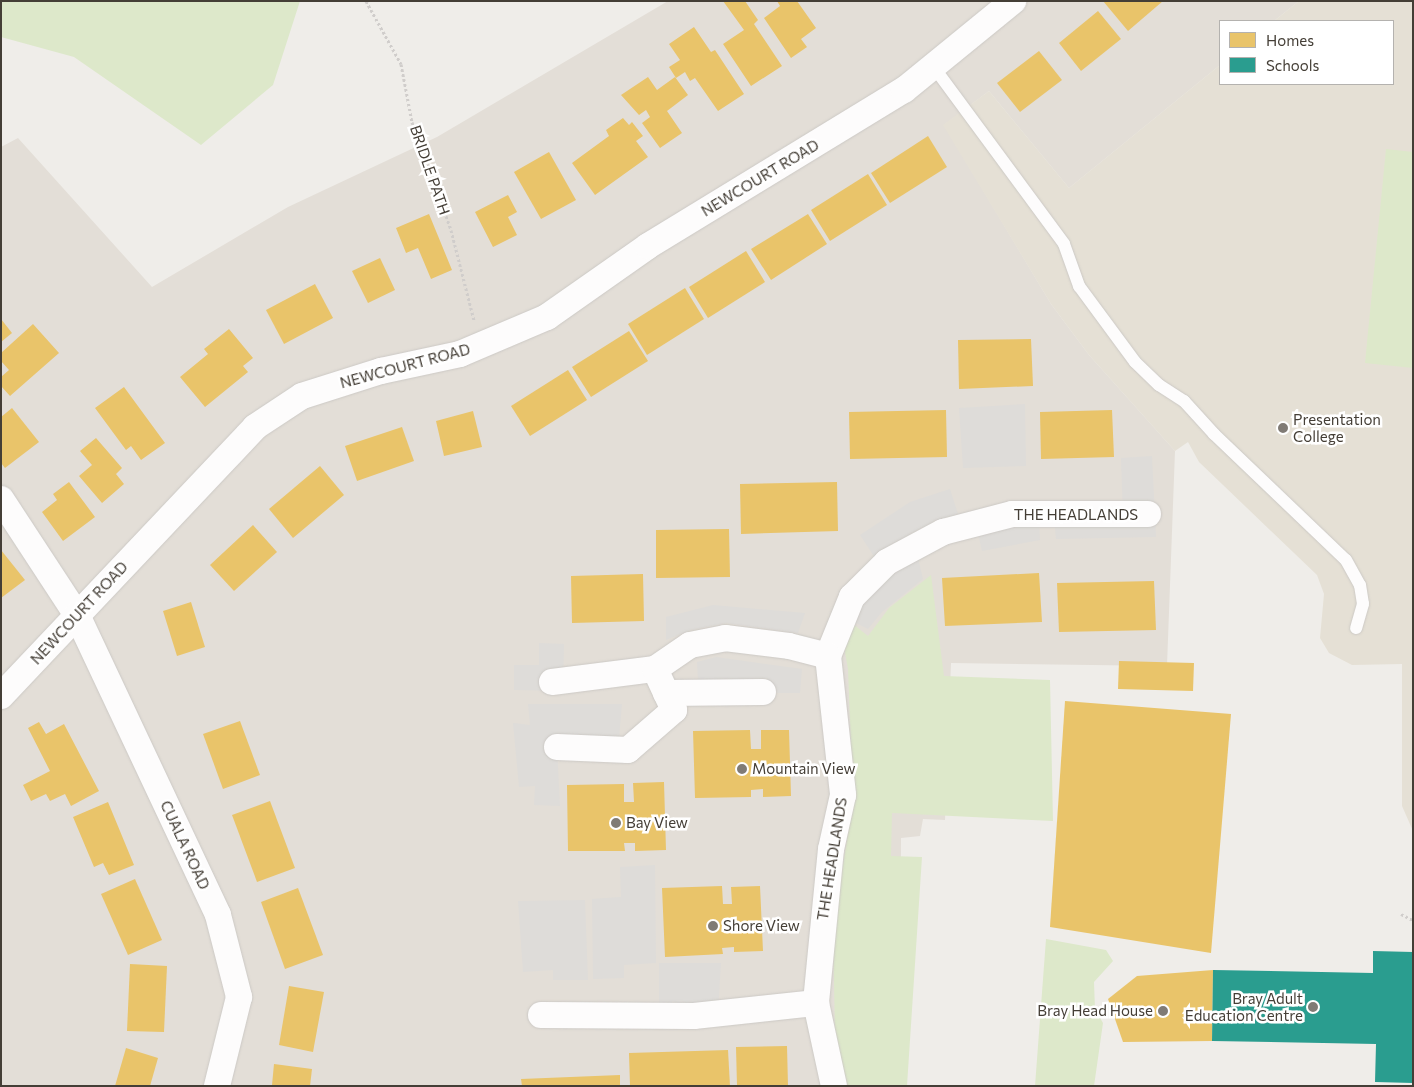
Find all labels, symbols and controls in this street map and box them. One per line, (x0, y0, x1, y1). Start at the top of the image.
legend (1219, 20, 1394, 85)
text: Homes (1266, 31, 1314, 49)
text: Schools (1266, 56, 1319, 74)
street label: BRIDLE PATH (406, 123, 454, 217)
street label: NEWCOURT ROAD (698, 136, 822, 220)
street label: NEWCOURT ROAD (338, 340, 472, 392)
place label: Presentation College (1293, 410, 1381, 445)
marker: Presentation College (1277, 422, 1289, 434)
street label: THE HEADLANDS (1014, 506, 1138, 524)
street label: NEWCOURT ROAD (27, 558, 131, 668)
place label: Mountain View (752, 760, 855, 778)
marker: Mountain View (736, 763, 748, 775)
street label: THE HEADLANDS (813, 796, 851, 922)
street label: CUALA ROAD (157, 798, 213, 892)
place label: Bay View (626, 814, 688, 832)
marker: Bay View (610, 817, 622, 829)
place label: Shore View (723, 917, 800, 935)
marker: Shore View (707, 920, 719, 932)
place label: Bray Adult Education Centre (1185, 989, 1303, 1024)
marker: Bray Adult Education Centre (1307, 1001, 1319, 1013)
place label: Bray Head House (1037, 1002, 1153, 1020)
marker: Bray Head House (1157, 1005, 1169, 1017)

